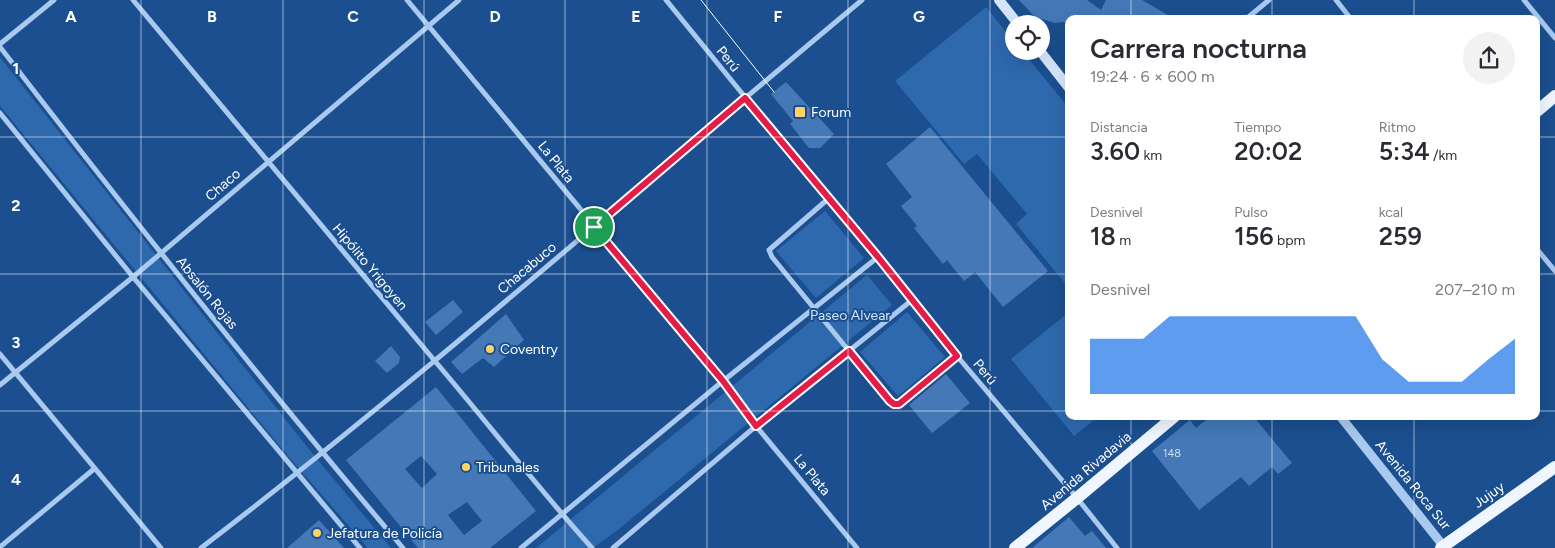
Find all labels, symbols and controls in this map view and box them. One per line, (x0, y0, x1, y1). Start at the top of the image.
text: A (65, 7, 77, 26)
text: B (207, 7, 217, 26)
text: C (347, 7, 359, 26)
text: D (489, 7, 501, 26)
text: E (631, 7, 641, 26)
text: F (774, 7, 783, 26)
text: G (913, 7, 925, 26)
map controls (1005, 15, 1050, 60)
button: locate (1005, 15, 1050, 60)
text: Carrera nocturna (1090, 31, 1307, 65)
button: share (1463, 32, 1515, 84)
street label: Perú (713, 43, 743, 75)
text: 1 (13, 59, 19, 78)
text: 19:24 · 6 × 600 m (1090, 67, 1215, 86)
place label: Forum (811, 104, 851, 121)
marker: Forum (793, 105, 807, 119)
text: Distancia (1090, 119, 1148, 136)
text: Tiempo (1234, 119, 1281, 136)
text: Ritmo (1379, 119, 1416, 136)
text: 3.60 (1090, 136, 1140, 166)
text: 20:02 (1234, 136, 1302, 166)
text: 5:34 (1379, 136, 1430, 166)
street label: La Plata (534, 138, 578, 186)
text: km (1140, 147, 1162, 164)
text: /km (1430, 147, 1457, 164)
street label: Chaco (202, 165, 244, 205)
text: 2 (11, 196, 21, 215)
text: Desnivel (1090, 204, 1143, 221)
text: Pulso (1234, 204, 1268, 221)
text: kcal (1379, 204, 1403, 221)
pin (573, 206, 615, 248)
icon: arrive (580, 213, 608, 241)
street label: Hipólito Yrigoyen (329, 220, 411, 314)
text: 18 (1090, 221, 1116, 251)
text: 156 (1234, 221, 1274, 251)
text: 259 (1379, 221, 1422, 251)
text: m (1116, 232, 1131, 249)
text: bpm (1274, 232, 1305, 249)
street label: Chacabuco (494, 239, 560, 297)
street label: Absalón Rojas (173, 253, 241, 333)
text: Desnivel (1090, 280, 1150, 299)
text: 207–210 m (1435, 280, 1515, 299)
park label: Paseo Alvear (810, 307, 890, 324)
text: 3 (12, 333, 21, 352)
place label: Coventry (500, 341, 559, 358)
marker: Coventry (484, 343, 496, 355)
street label: Perú (969, 356, 1001, 388)
street label: Avenida Rivadavia (1037, 428, 1135, 514)
street label: Avenida Roca Sur (1372, 437, 1454, 533)
house number: 148 (1163, 447, 1181, 460)
street label: La Plata (790, 451, 834, 499)
place label: Tribunales (476, 459, 539, 476)
marker: Tribunales (460, 461, 472, 473)
text: 4 (11, 470, 21, 489)
street label: Jujuy (1470, 478, 1508, 512)
place label: Jefatura de Policía (327, 525, 442, 542)
marker: Jefatura de Policía (311, 527, 323, 539)

